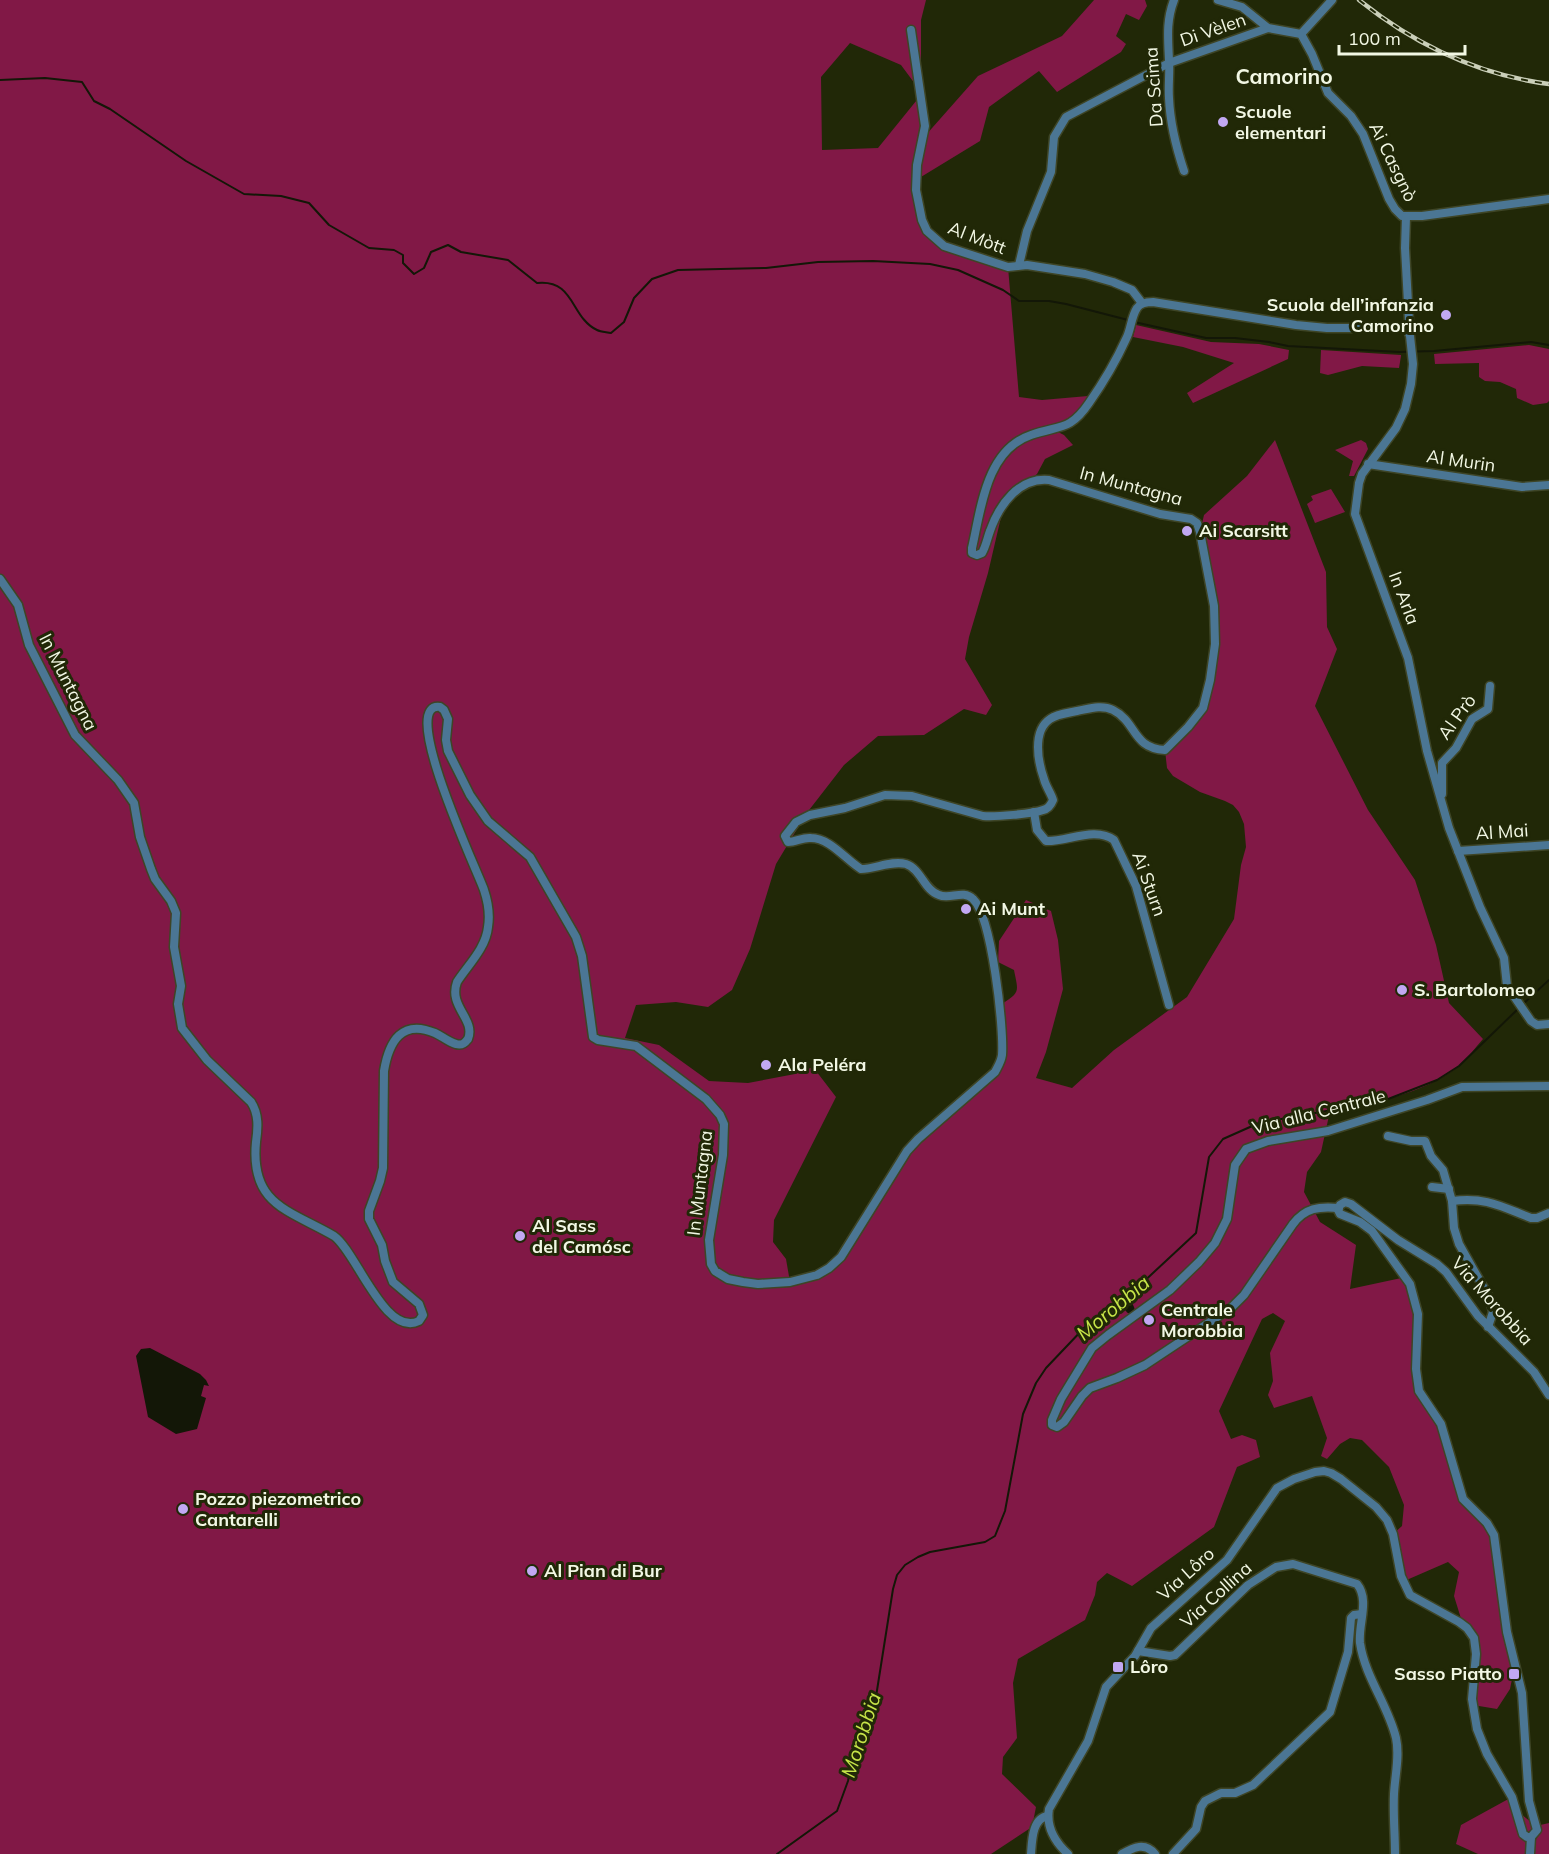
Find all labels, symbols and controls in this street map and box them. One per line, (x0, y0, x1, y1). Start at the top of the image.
street label: Di Vèlen (1177, 8, 1249, 52)
scale bar (1339, 18, 1465, 56)
text: 100 m (1348, 27, 1401, 50)
street label: Da Scima (1139, 46, 1168, 128)
district label: Camorino (1235, 63, 1333, 89)
place label: Scuole elementari (1235, 100, 1326, 144)
marker: Scuole elementari (1216, 115, 1230, 129)
street label: Ai Casgnò (1364, 118, 1423, 205)
street label: Al Mòtt (945, 216, 1009, 259)
place label: Scuola dell’infanzia Camorino (1267, 293, 1434, 337)
marker: Scuola dell’infanzia Camorino (1439, 308, 1453, 322)
street label: Al Murin (1425, 444, 1497, 477)
street label: In Muntagna (1077, 461, 1185, 510)
place label: Ai Scarsitt (1199, 519, 1288, 542)
marker: Ai Scarsitt (1180, 524, 1194, 538)
street label: In Arla (1384, 568, 1425, 628)
street label: In Muntagna (34, 630, 103, 734)
street label: Al Prò (1432, 690, 1481, 744)
street label: Al Mai (1475, 818, 1529, 845)
street label: Ai Sturn (1127, 848, 1172, 919)
place label: Ai Munt (978, 897, 1045, 920)
marker: Ai Munt (959, 902, 973, 916)
place label: S. Bartolomeo (1414, 978, 1535, 1001)
marker: S. Bartolomeo (1395, 983, 1409, 997)
place label: Ala Peléra (778, 1053, 866, 1076)
marker: Ala Peléra (759, 1058, 773, 1072)
street label: Via alla Centrale (1250, 1084, 1388, 1139)
street label: In Muntagna (682, 1129, 717, 1237)
place label: Al Sass del Camósc (532, 1214, 631, 1258)
marker: Al Sass del Camósc (513, 1229, 527, 1243)
street label: Via Morobbia (1447, 1252, 1538, 1350)
water label: Morobbia (1071, 1270, 1154, 1345)
place label: Centrale Morobbia (1161, 1298, 1243, 1342)
marker: Centrale Morobbia (1142, 1313, 1156, 1327)
place label: Pozzo piezometrico Cantarelli (195, 1487, 361, 1531)
marker: Pozzo piezometrico Cantarelli (176, 1502, 190, 1516)
street label: Via Lôro (1152, 1542, 1219, 1605)
street label: Via Collina (1175, 1556, 1256, 1633)
place label: Al Pian di Bur (544, 1559, 663, 1582)
marker: Al Pian di Bur (525, 1564, 539, 1578)
place label: Lôro (1130, 1655, 1168, 1678)
marker: Lôro (1111, 1660, 1125, 1674)
place label: Sasso Piatto (1394, 1662, 1502, 1685)
marker: Sasso Piatto (1507, 1667, 1521, 1681)
water label: Morobbia (835, 1689, 886, 1781)

